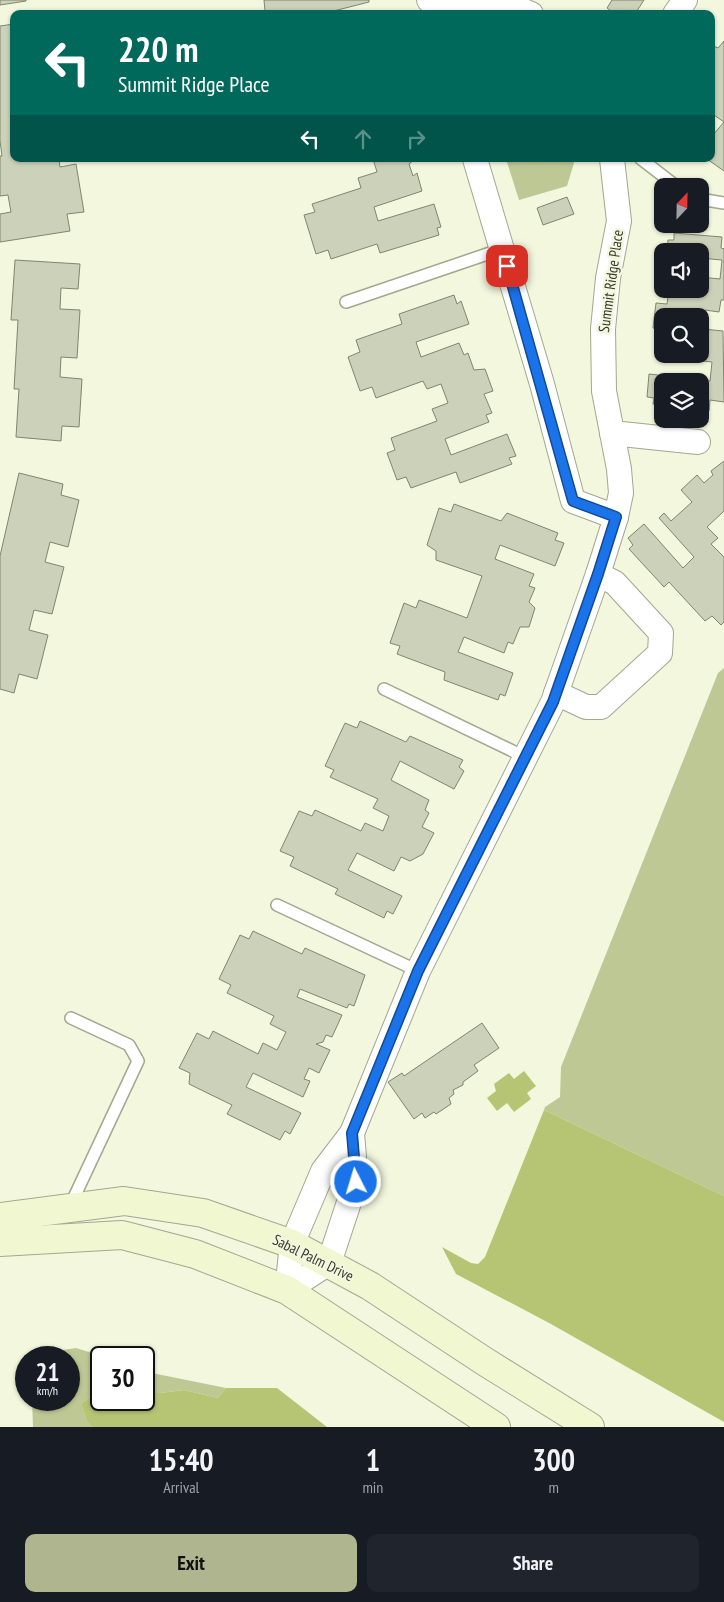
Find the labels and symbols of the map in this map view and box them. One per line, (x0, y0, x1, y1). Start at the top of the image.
north arrow (654, 178, 709, 232)
street label: Summit Ridge Place (594, 228, 627, 333)
pin (486, 245, 528, 287)
position arrow (329, 1155, 381, 1207)
street label: Sabal Palm Drive (270, 1230, 357, 1285)
speed limit sign: 30 (90, 1346, 155, 1411)

